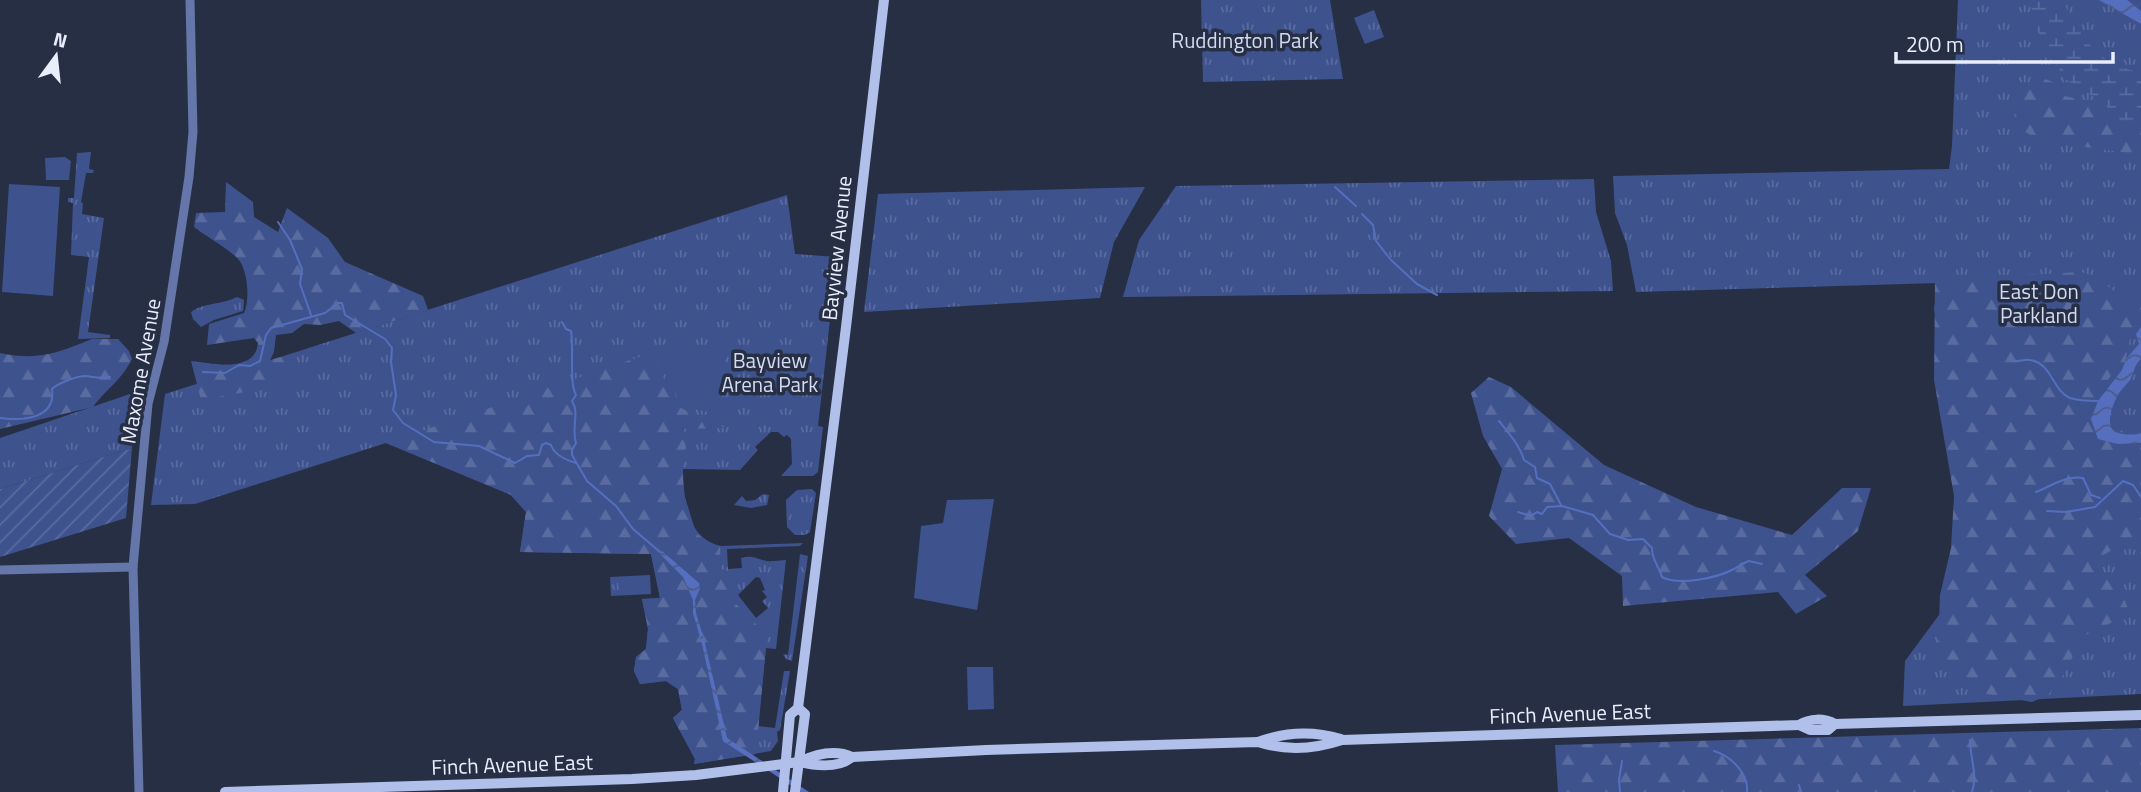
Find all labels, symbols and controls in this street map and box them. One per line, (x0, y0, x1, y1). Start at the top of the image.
north arrow (21, 21, 91, 91)
scale bar (1896, 21, 2113, 65)
text: N (50, 23, 71, 55)
park label: Ruddington Park (1171, 24, 1319, 56)
text: 200 m (1906, 28, 1963, 60)
street label: Bayview Avenue (813, 174, 859, 322)
park label: East Don Parkland (1999, 275, 2079, 331)
street label: Maxome Avenue (111, 296, 169, 446)
park label: Bayview Arena Park (722, 344, 818, 400)
street label: Finch Avenue East (1489, 694, 1652, 732)
street label: Finch Avenue East (431, 745, 594, 783)

